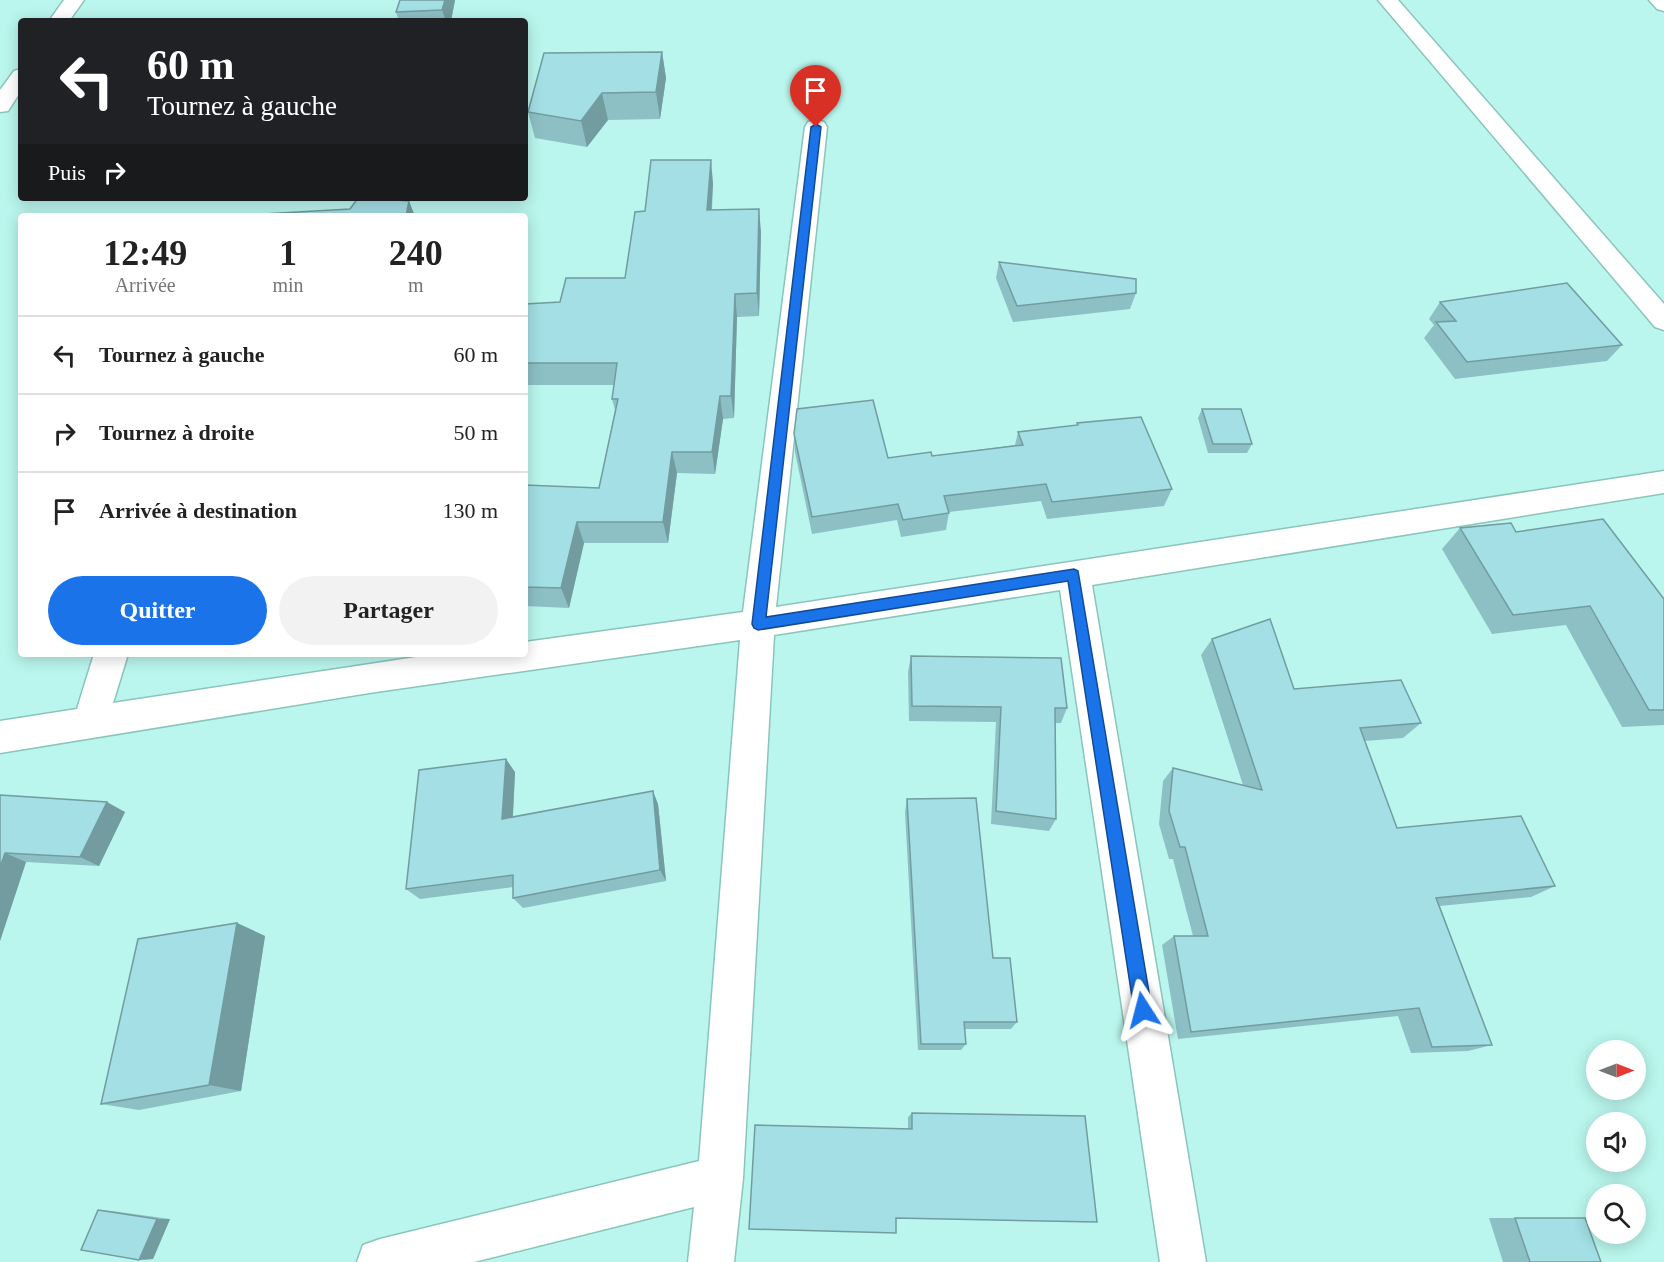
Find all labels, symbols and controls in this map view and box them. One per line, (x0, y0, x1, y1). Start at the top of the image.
icon: left (48, 42, 126, 120)
text: 60 m (147, 42, 235, 88)
pin (790, 65, 841, 127)
icon: arrive (799, 74, 832, 107)
text: Tournez à gauche (147, 91, 337, 121)
icon: right (98, 156, 131, 189)
text: Puis (48, 160, 86, 185)
text: 12:49 (103, 233, 187, 273)
text: 1 (279, 233, 297, 273)
text: 240 (389, 233, 443, 273)
text: Arrivée (115, 274, 176, 296)
text: min (272, 274, 304, 296)
text: m (408, 274, 424, 296)
icon: left (48, 339, 81, 372)
text: Tournez à gauche (99, 342, 264, 367)
text: 60 m (453, 342, 498, 367)
icon: right (48, 417, 81, 450)
text: Tournez à droite (99, 420, 254, 445)
text: 50 m (453, 420, 498, 445)
icon: arrive (48, 495, 81, 528)
text: Arrivée à destination (99, 498, 297, 523)
text: 130 m (442, 498, 498, 523)
button: Quitter (48, 576, 267, 645)
button: Partager (279, 576, 498, 645)
position arrow (1111, 978, 1175, 1042)
north arrow (1586, 1040, 1646, 1100)
map controls (1586, 1040, 1646, 1244)
button: sound (1586, 1112, 1646, 1172)
button: search (1586, 1184, 1646, 1244)

